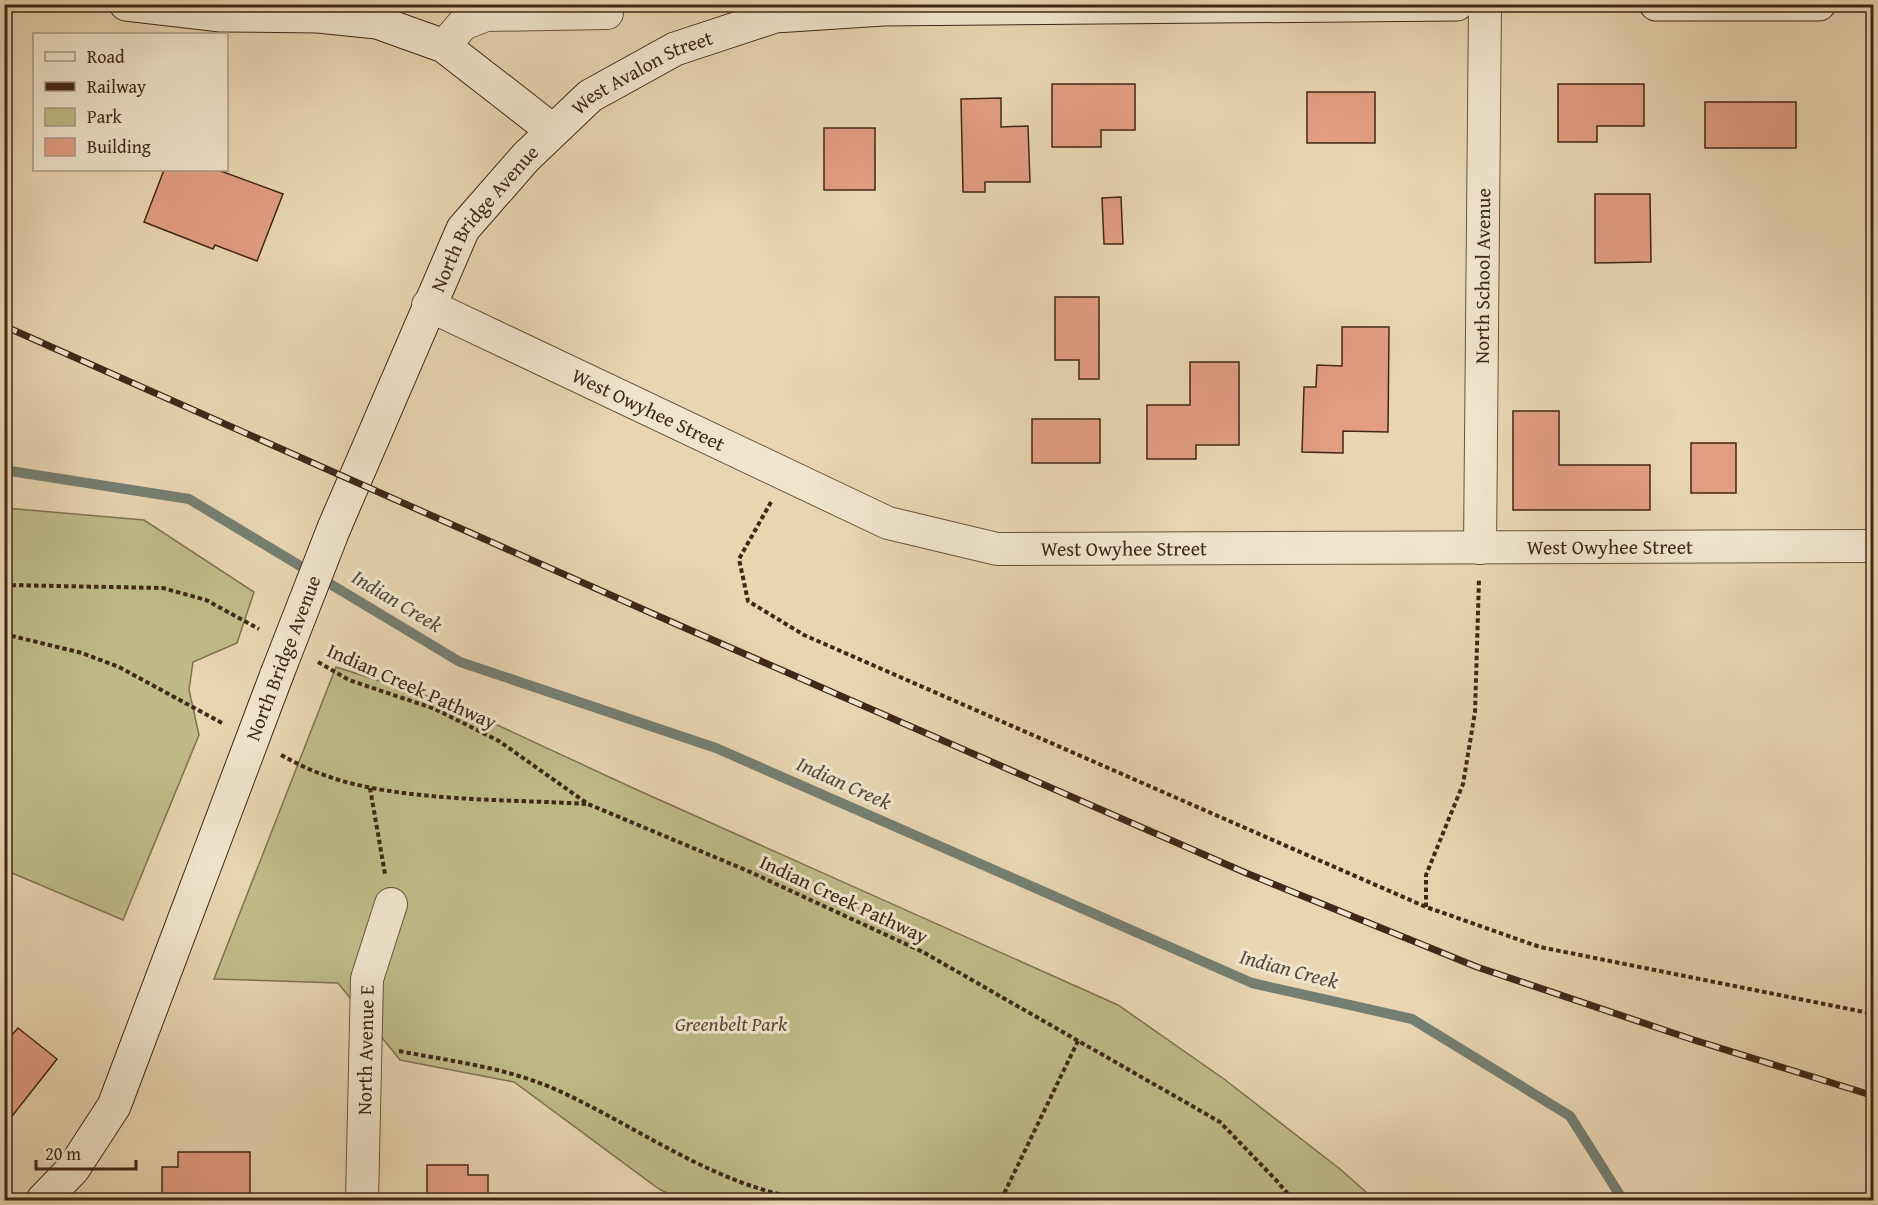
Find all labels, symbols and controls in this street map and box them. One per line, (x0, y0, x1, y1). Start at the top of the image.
street label: West Avalon Street (564, 23, 716, 121)
legend (33, 33, 228, 171)
text: Road (87, 43, 125, 70)
text: Railway (87, 73, 146, 100)
text: Park (87, 103, 123, 130)
text: Building (87, 133, 151, 160)
street label: North Bridge Avenue (423, 138, 545, 296)
street label: North School Avenue (1467, 188, 1497, 364)
street label: West Owyhee Street (567, 360, 730, 458)
street label: West Owyhee Street (1527, 532, 1693, 561)
street label: West Owyhee Street (1041, 533, 1207, 563)
water label: Indian Creek (346, 561, 449, 640)
street label: North Bridge Avenue (238, 571, 327, 745)
street label: Indian Creek Pathway (323, 635, 502, 736)
water label: Indian Creek (792, 748, 897, 817)
street label: Indian Creek Pathway (755, 847, 933, 950)
water label: Indian Creek (1236, 940, 1342, 997)
street label: North Avenue E (349, 985, 381, 1115)
park label: Greenbelt Park (675, 1009, 788, 1038)
scale bar (36, 1133, 136, 1171)
text: 20 m (45, 1140, 81, 1167)

